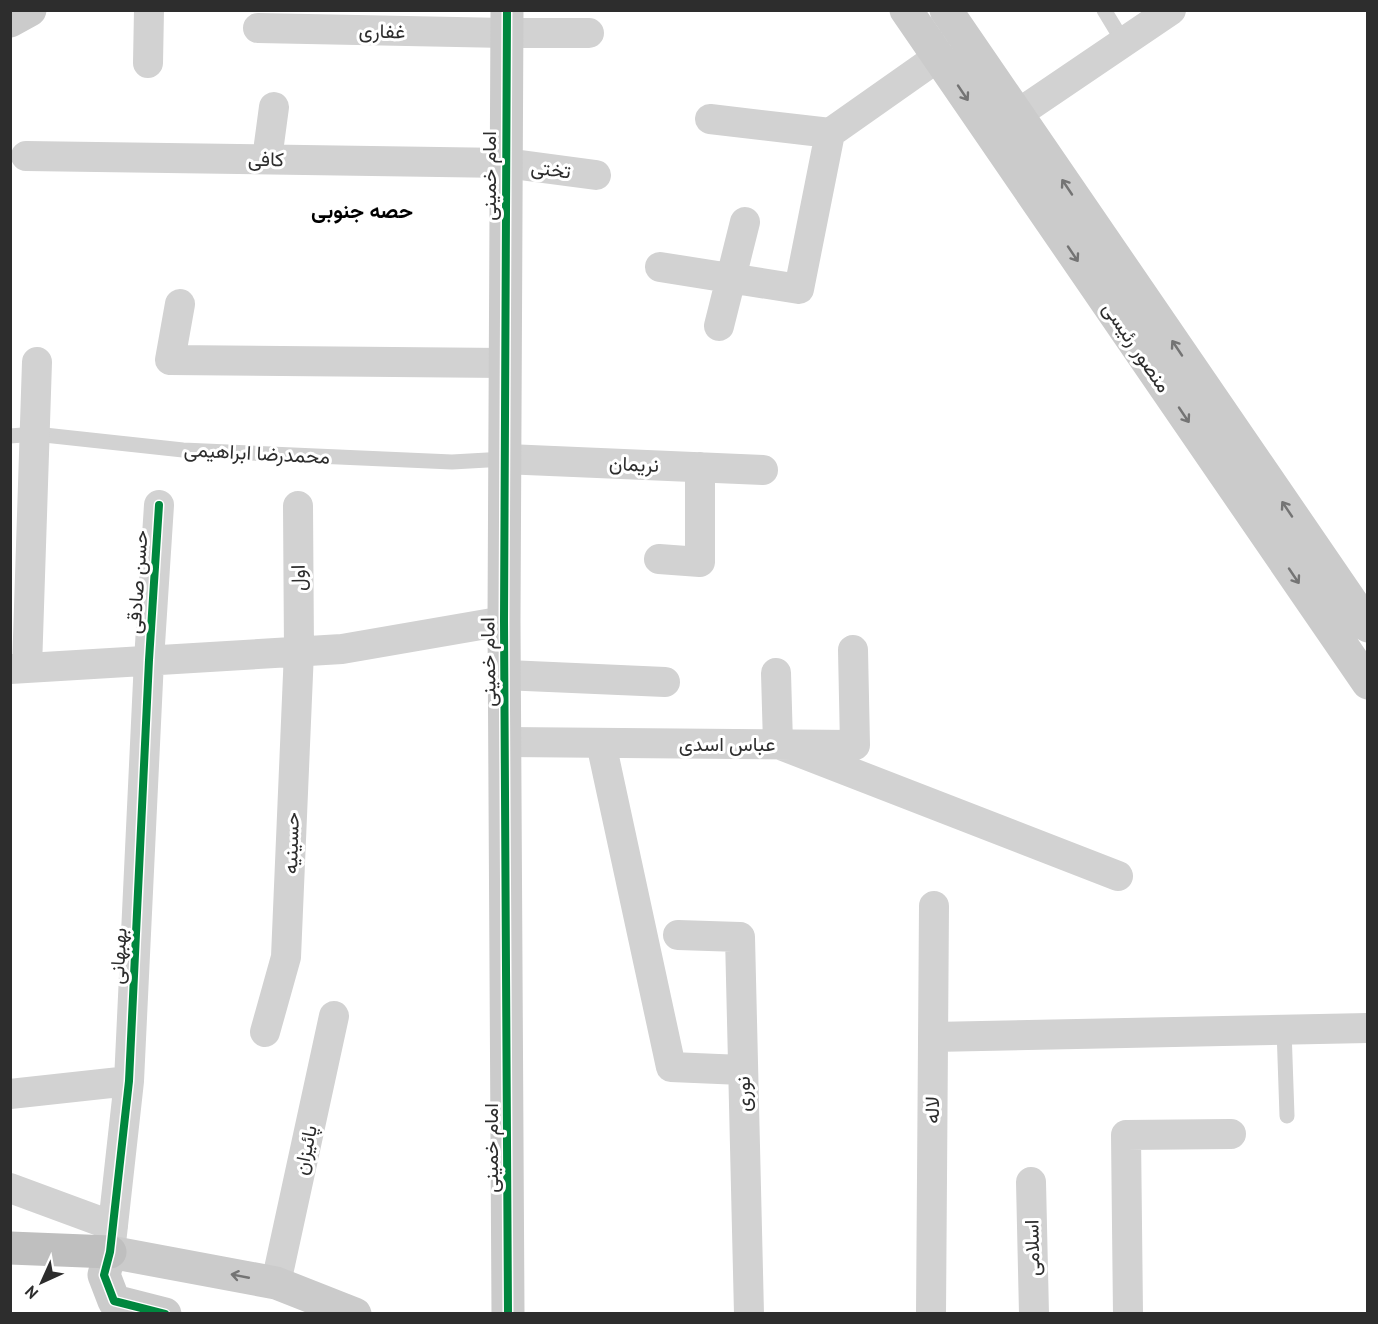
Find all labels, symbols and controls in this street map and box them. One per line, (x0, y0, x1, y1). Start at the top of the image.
street label: غفاری (358, 18, 406, 44)
one-way arrow (957, 85, 969, 101)
street label: امام خمینی (476, 131, 502, 221)
street label: کافی (248, 146, 284, 172)
street label: تختی (529, 153, 573, 185)
one-way arrow (1061, 179, 1073, 195)
district label: حصه جنوبی (311, 197, 413, 224)
one-way arrow (1067, 245, 1079, 262)
street label: منصور رئیسی (1097, 296, 1177, 398)
one-way arrow (1171, 340, 1183, 356)
one-way arrow (1178, 406, 1190, 423)
street label: محمدرضا ابراهیمی (183, 436, 331, 470)
street label: نریمان (609, 450, 659, 478)
one-way arrow (1281, 501, 1293, 517)
street label: حسن صادقی (120, 529, 154, 635)
street label: اول (285, 565, 311, 591)
one-way arrow (1288, 567, 1300, 583)
street label: امام خمینی (474, 617, 502, 707)
street label: عباس اسدی (679, 731, 775, 757)
street label: حسینیه (277, 812, 305, 874)
street label: بهبهانی (104, 927, 132, 985)
street label: نوری (730, 1076, 756, 1112)
street label: لاله (919, 1096, 945, 1124)
street label: امام خمینی (478, 1103, 504, 1193)
street label: پائیزان (287, 1123, 324, 1177)
street label: اسلامی (1019, 1220, 1045, 1276)
north arrow (12, 1252, 72, 1312)
one-way arrow (230, 1270, 250, 1281)
text: N (21, 1282, 42, 1303)

